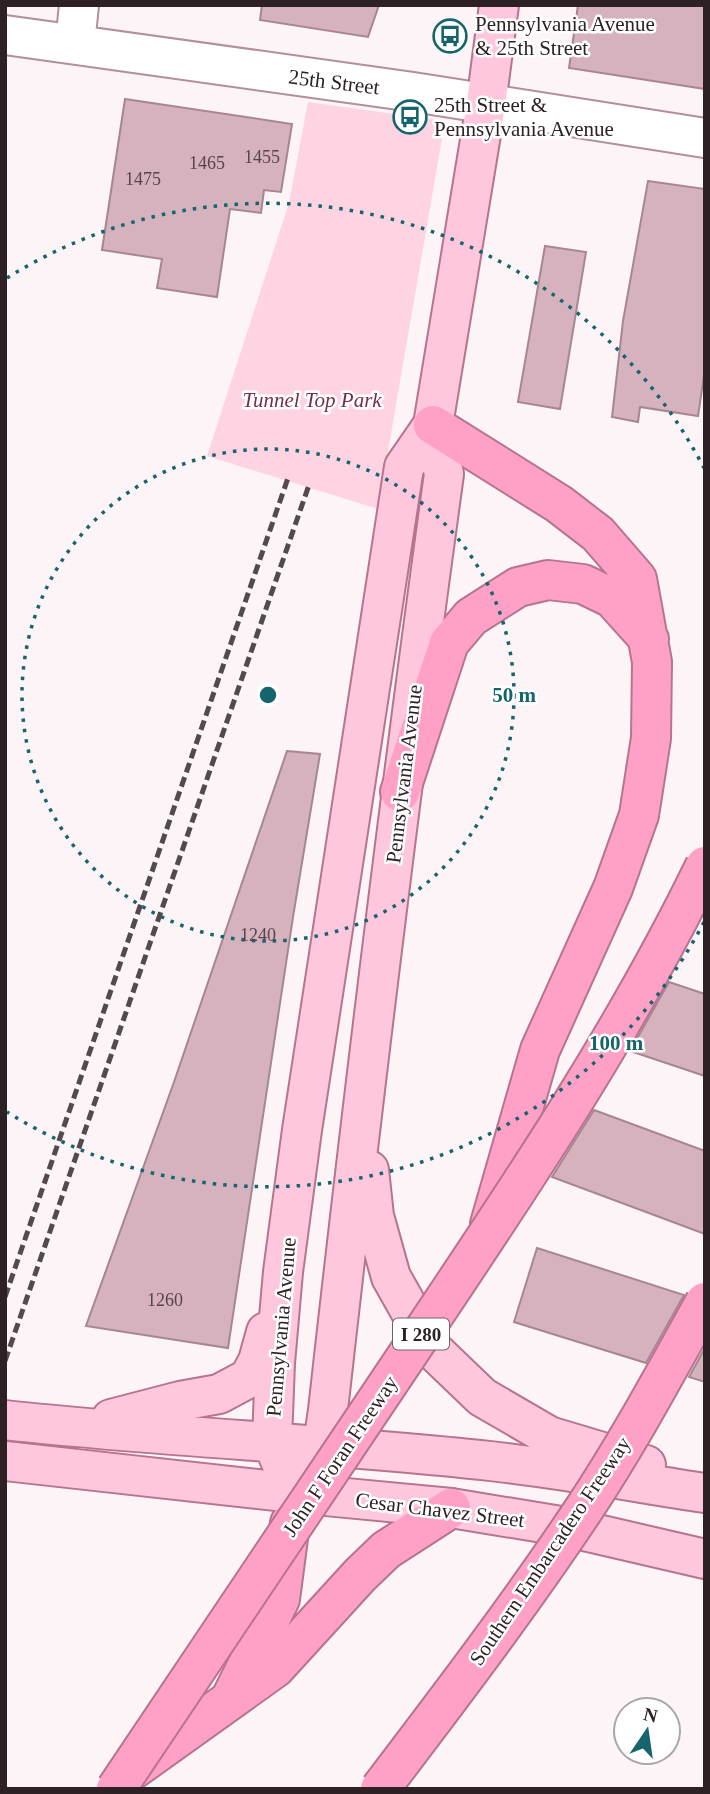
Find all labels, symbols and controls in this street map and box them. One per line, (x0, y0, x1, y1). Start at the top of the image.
place label: Pennsylvania Avenue & 25th Street (475, 12, 655, 60)
bus stop icon: Pennsylvania Avenue & 25th Street (431, 17, 469, 55)
street label: 25th Street (287, 65, 381, 100)
place label: 25th Street & Pennsylvania Avenue (434, 93, 614, 141)
bus stop icon: 25th Street & Pennsylvania Avenue (391, 98, 429, 136)
house number: 1455 (244, 147, 280, 167)
house number: 1465 (189, 153, 225, 173)
house number: 1475 (125, 169, 161, 189)
park label: Tunnel Top Park (242, 388, 382, 412)
centre of rings (256, 683, 280, 707)
street label: Pennsylvania Avenue (381, 683, 427, 865)
text: 50 m (492, 683, 536, 707)
house number: 1240 (240, 925, 276, 945)
text: 100 m (589, 1031, 644, 1055)
street label: Pennsylvania Avenue (261, 1236, 301, 1418)
house number: 1260 (147, 1290, 183, 1310)
road number: I 280 (393, 1318, 449, 1350)
street label: John F Foran Freeway (277, 1371, 403, 1541)
street label: Southern Embarcadero Freeway (464, 1432, 636, 1670)
street label: Cesar Chavez Street (354, 1488, 526, 1532)
north arrow (612, 1696, 682, 1766)
text: N (642, 1703, 660, 1727)

